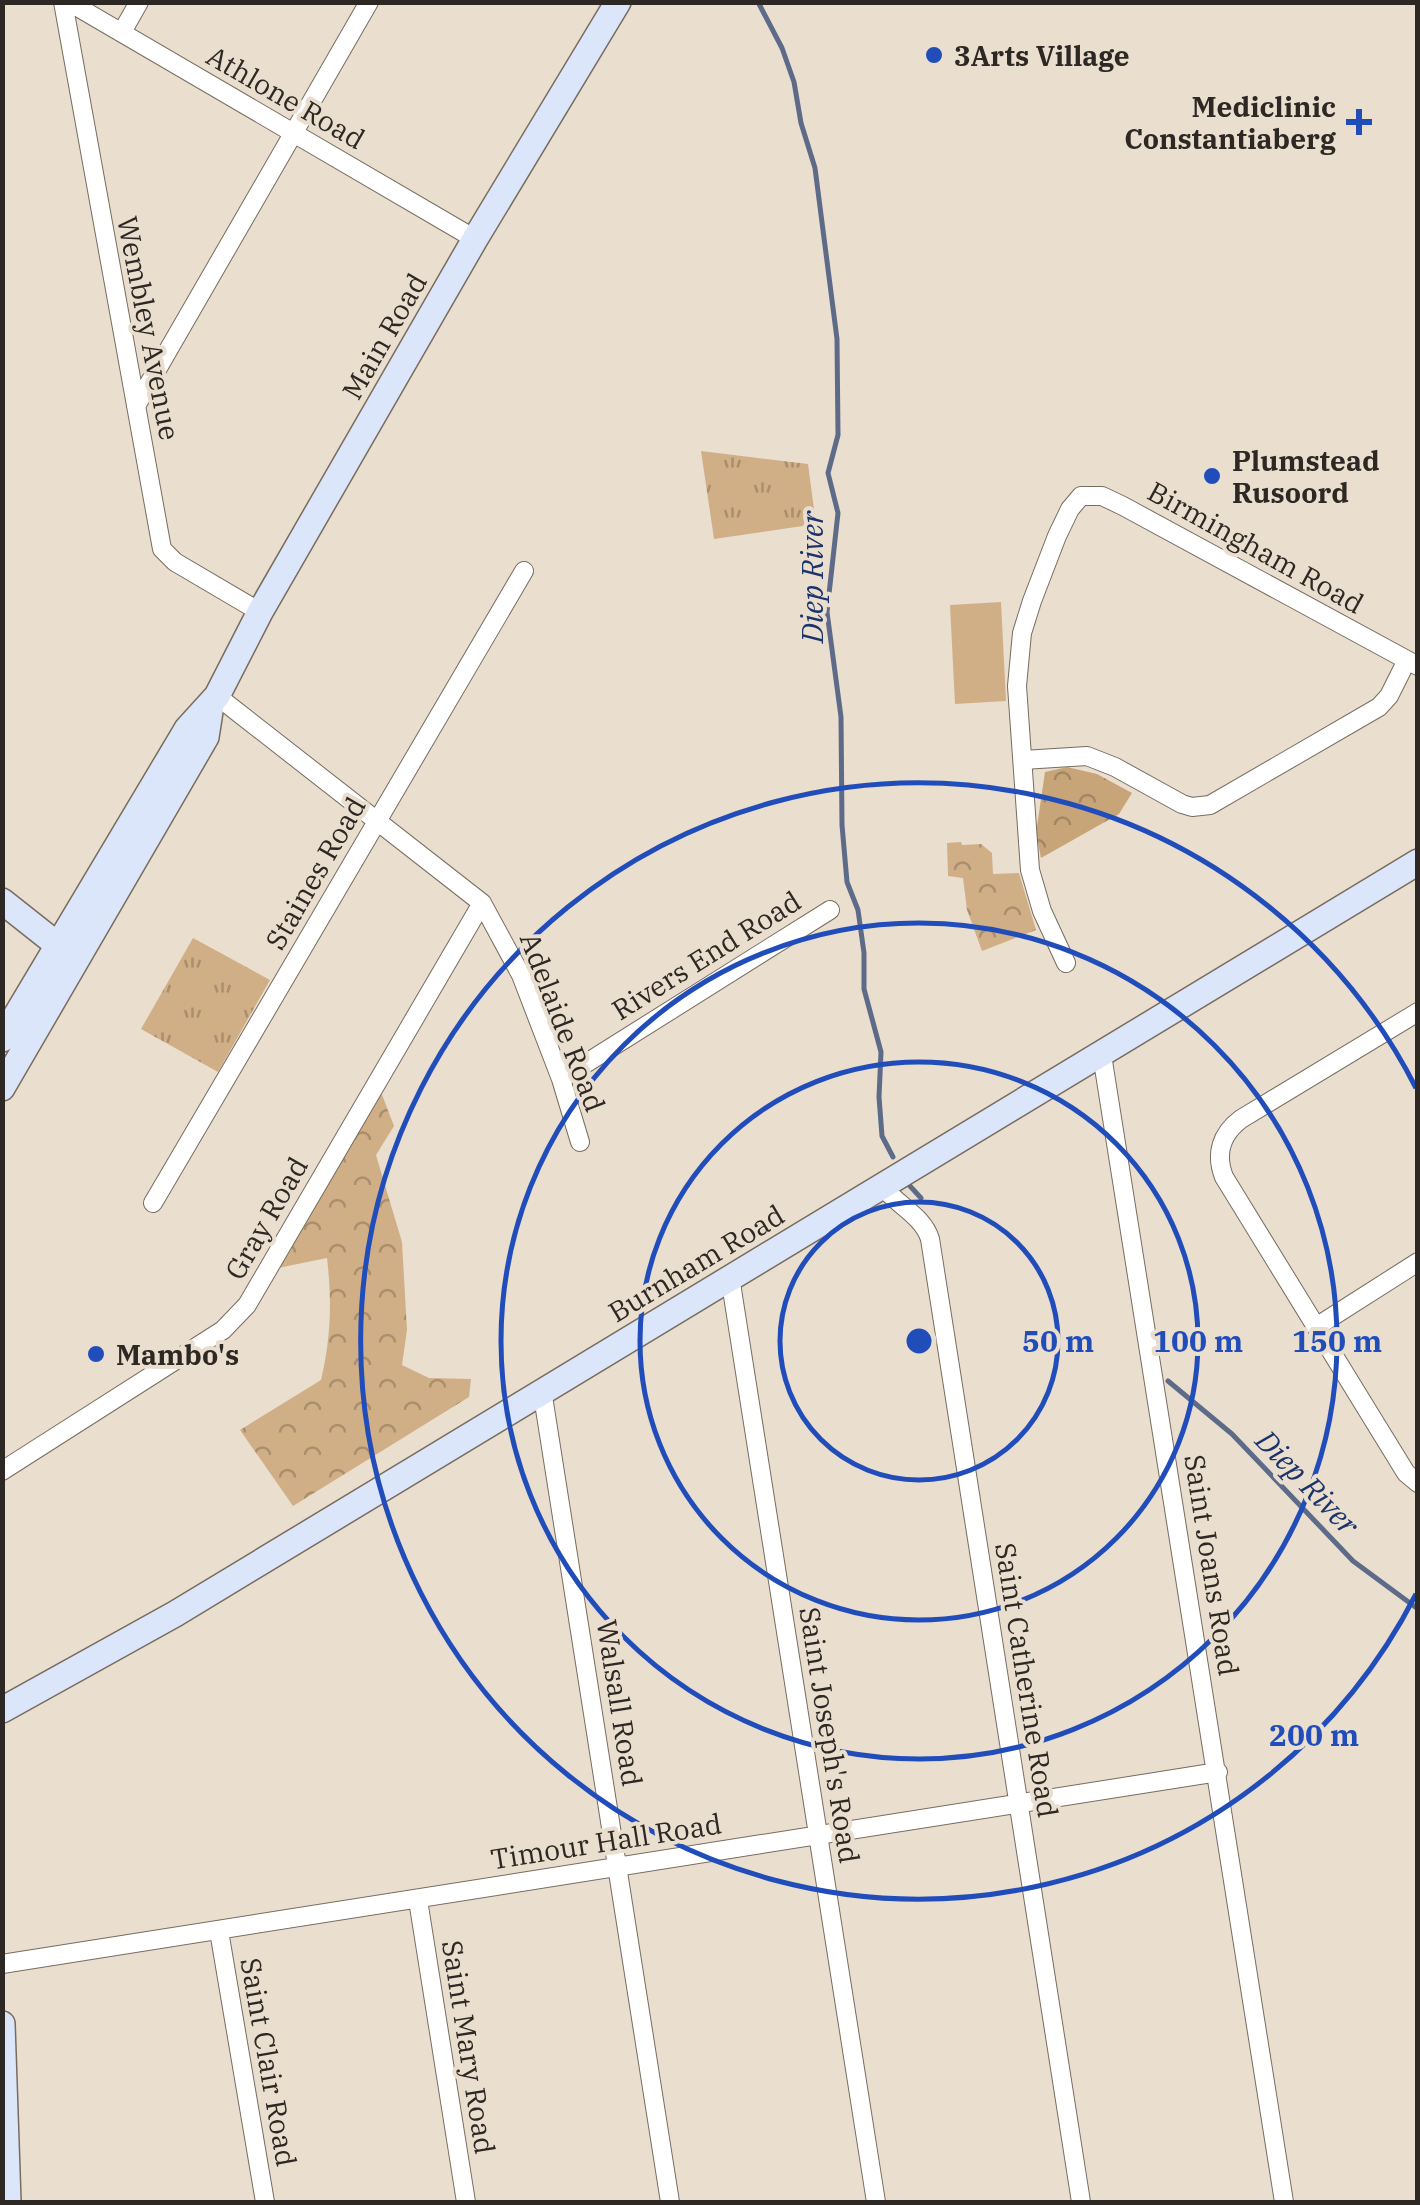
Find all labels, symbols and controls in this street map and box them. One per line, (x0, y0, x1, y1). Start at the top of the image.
street label: Athlone Road (200, 37, 372, 157)
place label: 3Arts Village (954, 37, 1130, 74)
marker: 3Arts Village (923, 44, 945, 66)
place label: Mediclinic Constantiaberg (1124, 88, 1337, 157)
marker: Mediclinic Constantiaberg (1346, 109, 1372, 135)
street label: Wembley Avenue (109, 213, 189, 443)
street label: Main Road (333, 266, 435, 406)
place label: Plumstead Rusoord (1232, 442, 1380, 511)
marker: Plumstead Rusoord (1201, 465, 1223, 487)
street label: Birmingham Road (1141, 472, 1371, 622)
water label: Diep River (792, 510, 831, 644)
street label: Staines Road (256, 790, 374, 956)
street label: Rivers End Road (605, 882, 807, 1028)
street label: Adelaide Road (512, 927, 614, 1117)
street label: Gray Road (216, 1150, 316, 1286)
street label: Burnham Road (601, 1196, 791, 1330)
text: 50 m (1022, 1321, 1094, 1360)
text: 100 m (1153, 1321, 1243, 1360)
text: 150 m (1292, 1321, 1382, 1360)
centre of rings (901, 1323, 937, 1359)
place label: Mambo's (116, 1336, 239, 1373)
marker: Mambo's (85, 1343, 107, 1365)
water label: Diep River (1247, 1420, 1369, 1544)
street label: Saint Joans Road (1176, 1452, 1248, 1678)
street label: Saint Catherine Road (987, 1540, 1067, 1820)
street label: Saint Joseph's Road (791, 1604, 869, 1866)
street label: Walsall Road (589, 1617, 651, 1789)
text: 200 m (1269, 1715, 1359, 1754)
street label: Timour Hall Road (488, 1804, 724, 1878)
street label: Saint Mary Road (434, 1937, 504, 2157)
street label: Saint Clair Road (232, 1955, 306, 2169)

